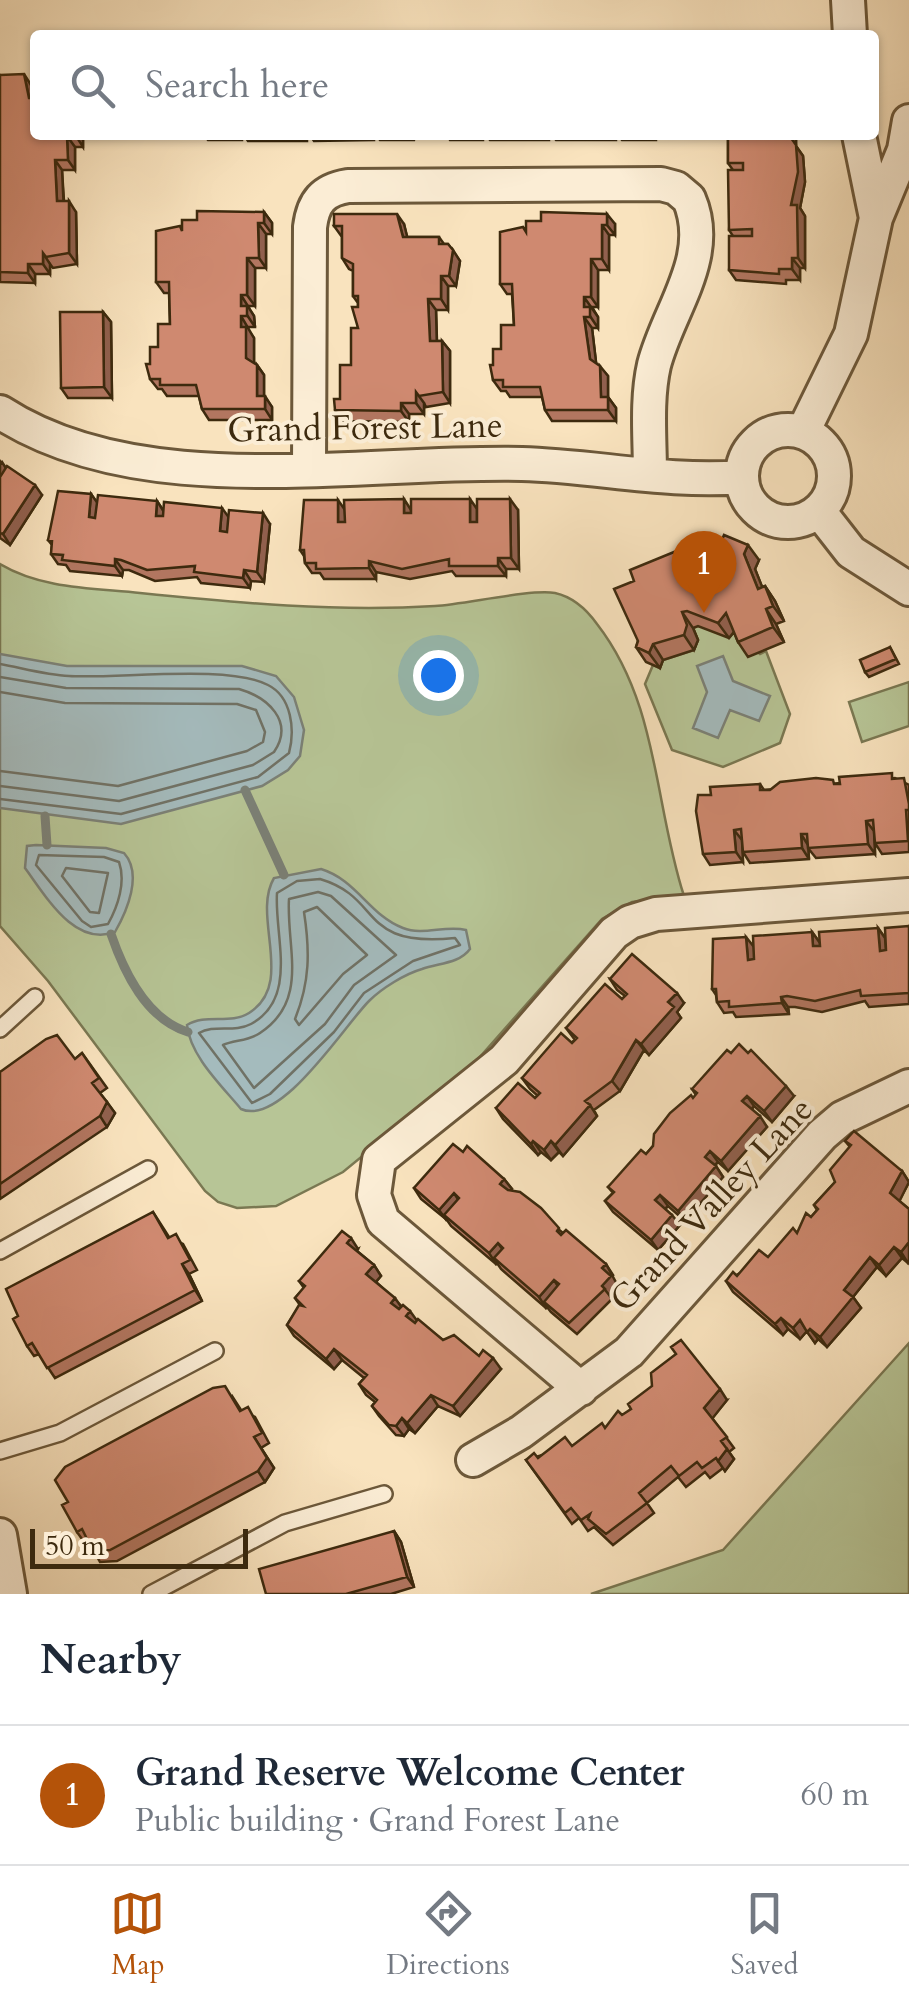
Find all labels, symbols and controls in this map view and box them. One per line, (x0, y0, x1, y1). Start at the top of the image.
search box (30, 30, 879, 140)
icon: search (65, 58, 120, 113)
text: Search here (145, 59, 329, 111)
street label: Grand Forest Lane (227, 402, 503, 454)
pin: 1 (672, 530, 736, 613)
your location (413, 650, 464, 701)
street label: Grand Valley Lane (599, 1087, 824, 1323)
scale bar (30, 1524, 248, 1568)
text: 50 m (45, 1527, 105, 1565)
text: Nearby (40, 1631, 182, 1688)
text: Grand Reserve Welcome Center (135, 1747, 685, 1799)
text: 1 (64, 1773, 81, 1817)
text: 60 m (801, 1773, 869, 1817)
text: Public building · Grand Forest Lane (135, 1799, 620, 1843)
tab: Map (110, 1886, 165, 1984)
tab: Directions (386, 1886, 510, 1984)
tab: Saved (731, 1886, 799, 1984)

